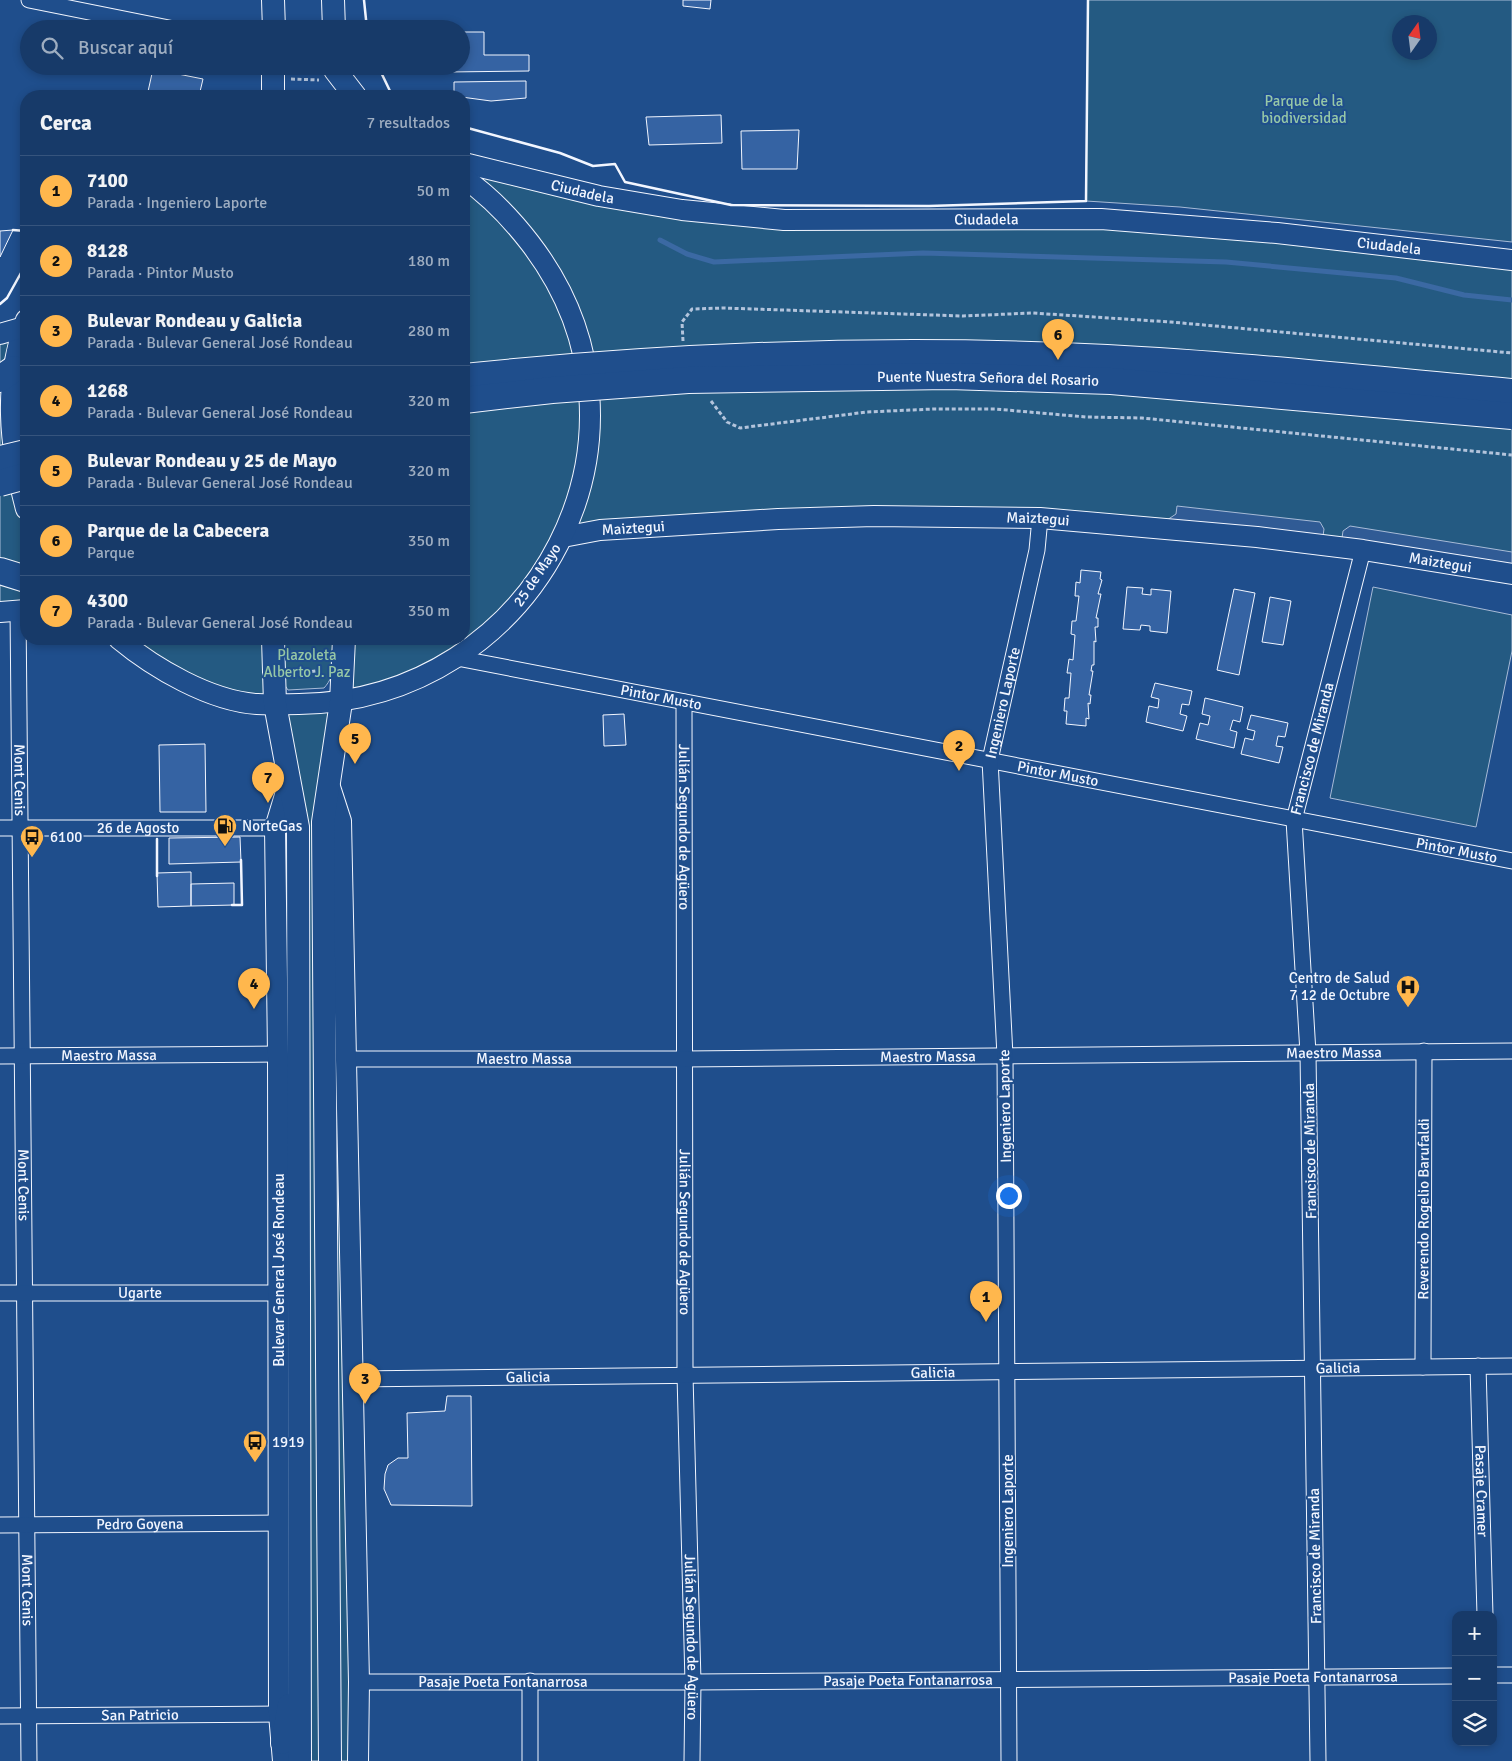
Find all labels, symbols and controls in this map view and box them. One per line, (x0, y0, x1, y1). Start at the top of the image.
north arrow (1392, 15, 1437, 60)
search box (20, 20, 470, 75)
icon: search (38, 34, 66, 62)
text: Buscar aquí (78, 36, 173, 60)
park label: Parque de la biodiversidad (1261, 92, 1347, 127)
text: Cerca (40, 110, 92, 136)
text: 7 resultados (367, 113, 450, 133)
text: 7100 (87, 169, 128, 193)
street label: Ciudadela (549, 176, 615, 207)
text: 1 (52, 181, 60, 201)
text: 50 m (416, 181, 450, 201)
text: Parada · Ingeniero Laporte (87, 193, 267, 213)
street label: Ciudadela (954, 210, 1019, 228)
street label: Ciudadela (1356, 233, 1422, 258)
text: 8128 (87, 239, 128, 263)
text: 2 (52, 251, 60, 271)
text: 180 m (408, 251, 450, 271)
text: Parada · Pintor Musto (87, 263, 234, 283)
text: Bulevar Rondeau y Galicia (87, 309, 302, 333)
pin: 6 (1042, 319, 1074, 360)
text: 3 (52, 321, 60, 341)
text: 280 m (408, 321, 450, 341)
text: Parada · Bulevar General José Rondeau (87, 333, 353, 353)
street label: Puente Nuestra Señora del Rosario (877, 367, 1099, 390)
text: 1268 (87, 379, 128, 403)
text: 4 (52, 391, 60, 411)
text: 320 m (408, 391, 450, 411)
text: Parada · Bulevar General José Rondeau (87, 403, 353, 423)
text: Bulevar Rondeau y 25 de Mayo (87, 449, 337, 473)
text: 5 (52, 461, 60, 481)
text: 320 m (408, 461, 450, 481)
text: Parada · Bulevar General José Rondeau (87, 473, 353, 493)
street label: Maiztegui (1006, 509, 1070, 530)
street label: Maiztegui (601, 517, 665, 539)
text: Parque de la Cabecera (87, 519, 269, 543)
text: 6 (52, 531, 60, 551)
text: 350 m (408, 531, 450, 551)
street label: 25 de Mayo (509, 540, 565, 610)
text: Parque (87, 543, 135, 563)
street label: Maiztegui (1408, 549, 1473, 576)
text: 4300 (87, 589, 128, 613)
text: 7 (52, 601, 60, 621)
text: 350 m (408, 601, 450, 621)
text: Parada · Bulevar General José Rondeau (87, 613, 353, 633)
street label: Ingeniero Laporte (982, 645, 1024, 760)
park label: Plazoleta Alberto J. Paz (264, 646, 351, 681)
street label: Francisco de Miranda (1287, 680, 1338, 817)
street label: Pintor Musto (619, 681, 704, 714)
pin: 5 (339, 723, 371, 764)
pin: 2 (943, 730, 975, 771)
street label: Mont Cenis (10, 744, 29, 817)
street label: Julián Segundo de Agüero (675, 744, 693, 910)
street label: Pintor Musto (1016, 757, 1100, 790)
pin: 7 (252, 762, 284, 803)
fuel station icon: NorteGas (212, 813, 238, 847)
place label: NorteGas (242, 817, 303, 835)
street label: 26 de Agosto (97, 819, 180, 837)
bus stop icon: 6100 (19, 824, 45, 858)
place label: 6100 (50, 828, 82, 846)
street label: Pintor Musto (1415, 834, 1499, 867)
pin: 4 (238, 968, 270, 1009)
place label: Centro de Salud 7 12 de Octubre (1289, 969, 1390, 1004)
hospital icon: Centro de Salud 7 12 de Octubre (1395, 974, 1421, 1008)
street label: Maestro Massa (1286, 1043, 1382, 1062)
street label: Maestro Massa (61, 1046, 157, 1065)
street label: Maestro Massa (880, 1047, 976, 1066)
street label: Ingeniero Laporte (995, 1049, 1015, 1163)
street label: Maestro Massa (476, 1050, 572, 1068)
street label: Francisco de Miranda (1300, 1083, 1320, 1219)
street label: Reverendo Rogelio Barufaldi (1414, 1118, 1433, 1300)
street label: Mont Cenis (14, 1149, 33, 1221)
street label: Julián Segundo de Agüero (676, 1149, 694, 1315)
street label: Bulevar General José Rondeau (270, 1173, 288, 1367)
your location (996, 1183, 1022, 1209)
pin: 1 (970, 1281, 1002, 1322)
street label: Ugarte (118, 1284, 162, 1302)
street label: Galicia (1316, 1359, 1360, 1377)
pin: 3 (349, 1363, 381, 1404)
street label: Galicia (911, 1363, 955, 1382)
street label: Galicia (506, 1368, 550, 1386)
bus stop icon: 1919 (242, 1429, 268, 1463)
place label: 1919 (272, 1433, 304, 1451)
street label: Pasaje Cramer (1471, 1445, 1492, 1538)
street label: Ingeniero Laporte (999, 1454, 1017, 1568)
street label: Francisco de Miranda (1305, 1488, 1325, 1624)
street label: Pedro Goyena (96, 1515, 184, 1533)
street label: Mont Cenis (18, 1554, 37, 1626)
street label: Julián Segundo de Agüero (681, 1554, 702, 1720)
map controls (1452, 1611, 1497, 1746)
button: + (1452, 1611, 1497, 1656)
button: − (1452, 1656, 1497, 1701)
street label: Pasaje Poeta Fontanarrosa (1228, 1667, 1398, 1687)
street label: Pasaje Poeta Fontanarrosa (823, 1671, 993, 1690)
street label: Pasaje Poeta Fontanarrosa (418, 1673, 588, 1691)
button: layers (1452, 1701, 1497, 1746)
street label: San Patricio (101, 1706, 179, 1724)

